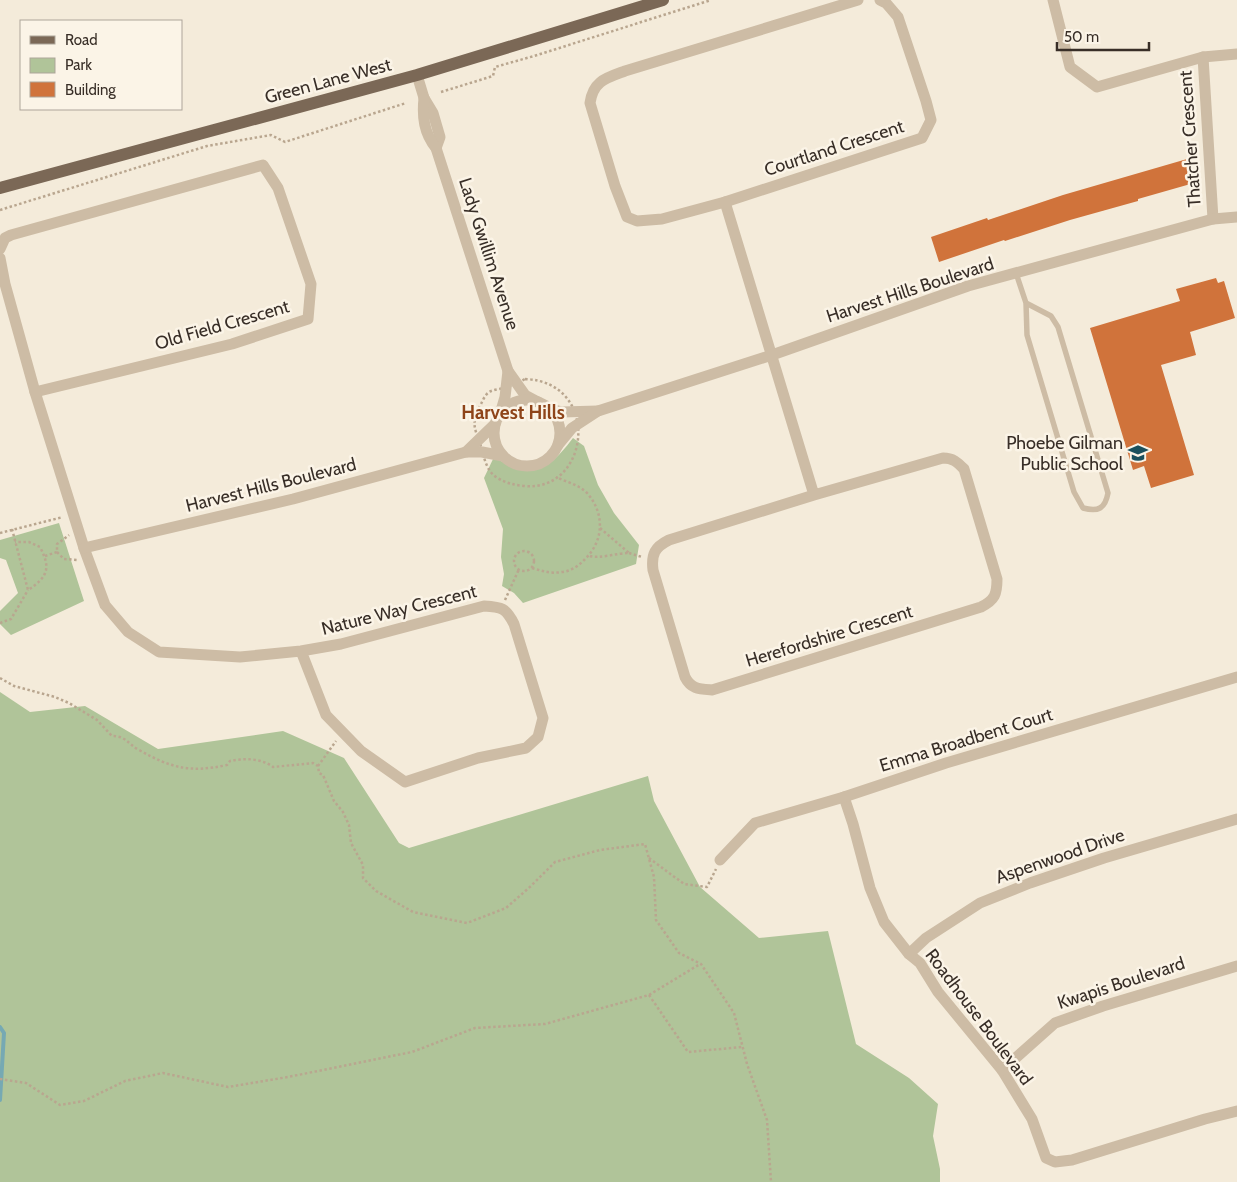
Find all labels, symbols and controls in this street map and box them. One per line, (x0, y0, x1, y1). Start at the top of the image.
legend (20, 20, 182, 110)
scale bar (1057, 20, 1150, 52)
text: 50 m (1064, 28, 1099, 46)
text: Road (65, 31, 98, 49)
street label: Green Lane West (262, 54, 394, 108)
text: Park (65, 56, 92, 74)
street label: Thatcher Crescent (1174, 70, 1206, 208)
text: Building (65, 81, 116, 99)
street label: Courtland Crescent (762, 115, 906, 181)
street label: Lady Gwillim Avenue (454, 175, 524, 333)
street label: Harvest Hills Boulevard (823, 253, 997, 327)
street label: Old Field Crescent (152, 295, 292, 355)
district label: Harvest Hills (461, 401, 565, 424)
place label: Phoebe Gilman Public School (1006, 432, 1124, 475)
school or university icon: Phoebe Gilman Public School (1127, 442, 1149, 464)
street label: Harvest Hills Boulevard (183, 453, 359, 517)
street label: Nature Way Crescent (319, 580, 479, 640)
street label: Herefordshire Crescent (743, 600, 915, 672)
street label: Emma Broadbent Court (877, 703, 1055, 777)
street label: Aspenwood Drive (993, 824, 1127, 888)
street label: Roadhouse Boulevard (921, 944, 1037, 1090)
street label: Kwapis Boulevard (1055, 952, 1187, 1014)

